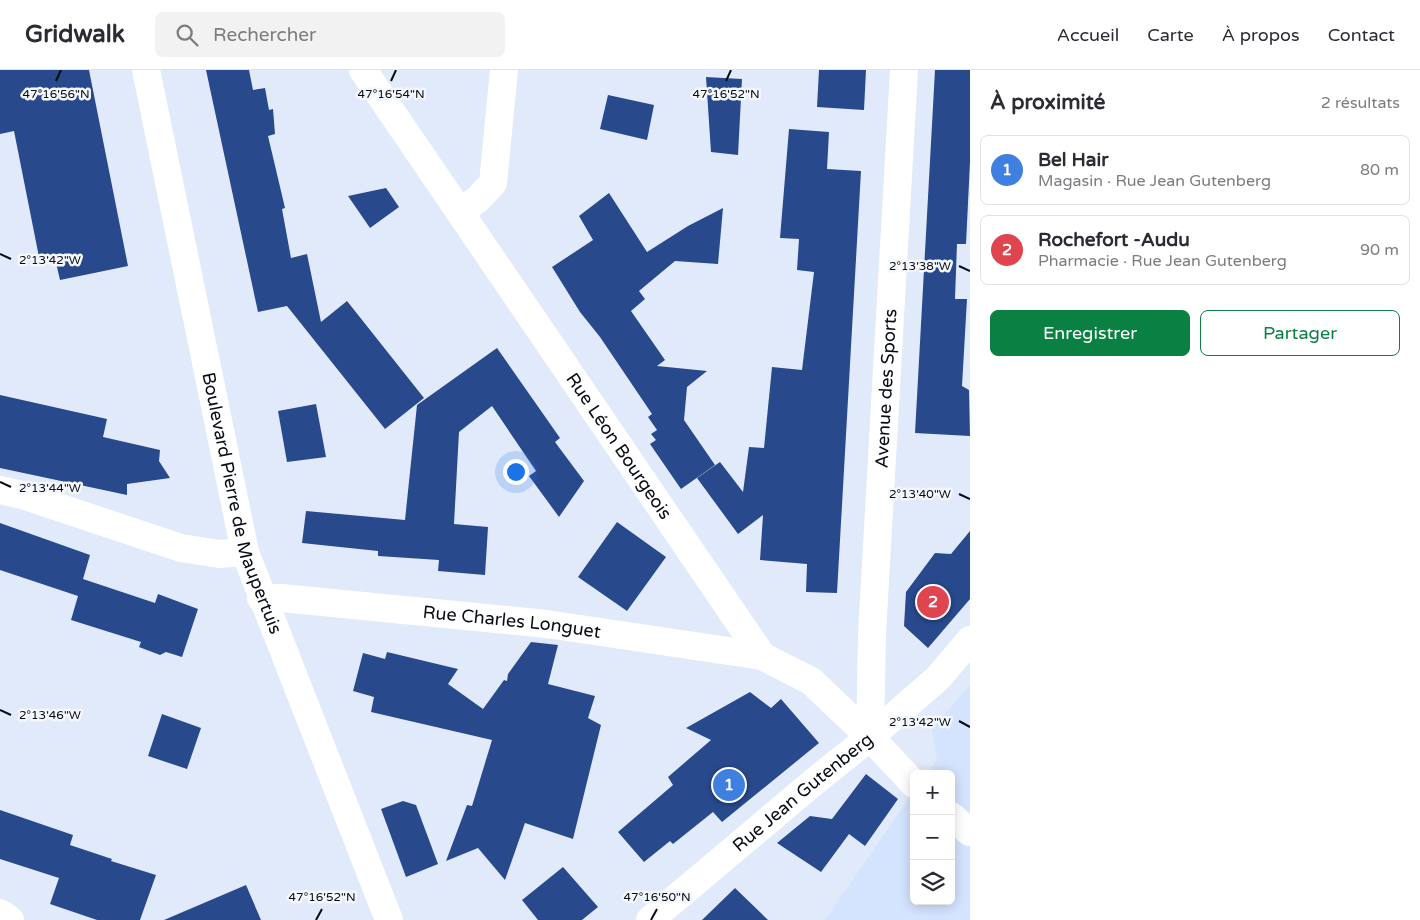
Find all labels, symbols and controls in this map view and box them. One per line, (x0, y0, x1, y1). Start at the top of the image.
search box (155, 12, 505, 57)
text: Gridwalk (25, 20, 125, 49)
icon: search (173, 21, 201, 49)
text: Rechercher (213, 24, 316, 46)
text: Accueil (1057, 24, 1119, 46)
text: Carte (1147, 24, 1194, 46)
text: À propos (1222, 24, 1300, 46)
text: Contact (1328, 24, 1395, 46)
text: 47°16'56"N (22, 87, 90, 101)
text: 47°16'54"N (357, 87, 425, 101)
text: 47°16'52"N (692, 87, 760, 101)
text: À proximité (990, 90, 1105, 115)
text: 2 résultats (1321, 93, 1400, 113)
text: Bel Hair (1038, 149, 1109, 171)
text: 1 (1002, 160, 1012, 180)
text: 80 m (1360, 160, 1399, 180)
text: Magasin · Rue Jean Gutenberg (1038, 171, 1271, 191)
text: Rochefort -Audu (1038, 229, 1190, 251)
text: 2 (1002, 240, 1012, 260)
text: 90 m (1360, 240, 1399, 260)
text: Pharmacie · Rue Jean Gutenberg (1038, 251, 1287, 271)
text: 2°13'42"W (19, 253, 81, 267)
text: 2°13'38"W (889, 259, 951, 273)
street label: Avenue des Sports (870, 308, 901, 469)
button: Enregistrer (990, 310, 1190, 356)
button: Partager (1200, 310, 1400, 356)
street label: Rue Léon Bourgeois (561, 369, 677, 524)
street label: Boulevard Pierre de Maupertuis (197, 370, 287, 637)
your location (503, 459, 529, 485)
text: 2°13'44"W (19, 481, 81, 495)
text: 2°13'40"W (889, 487, 951, 501)
pin: 2 (917, 583, 949, 621)
street label: Rue Charles Longuet (422, 601, 602, 643)
text: 2°13'46"W (19, 708, 81, 722)
text: 2°13'42"W (889, 715, 951, 729)
street label: Rue Jean Gutenberg (728, 728, 877, 857)
pin: 1 (713, 766, 745, 804)
map controls (910, 770, 955, 905)
button: + (910, 770, 955, 815)
button: − (910, 815, 955, 860)
button: layers (910, 860, 955, 905)
text: 47°16'52"N (288, 890, 356, 904)
text: 47°16'50"N (623, 890, 691, 904)

